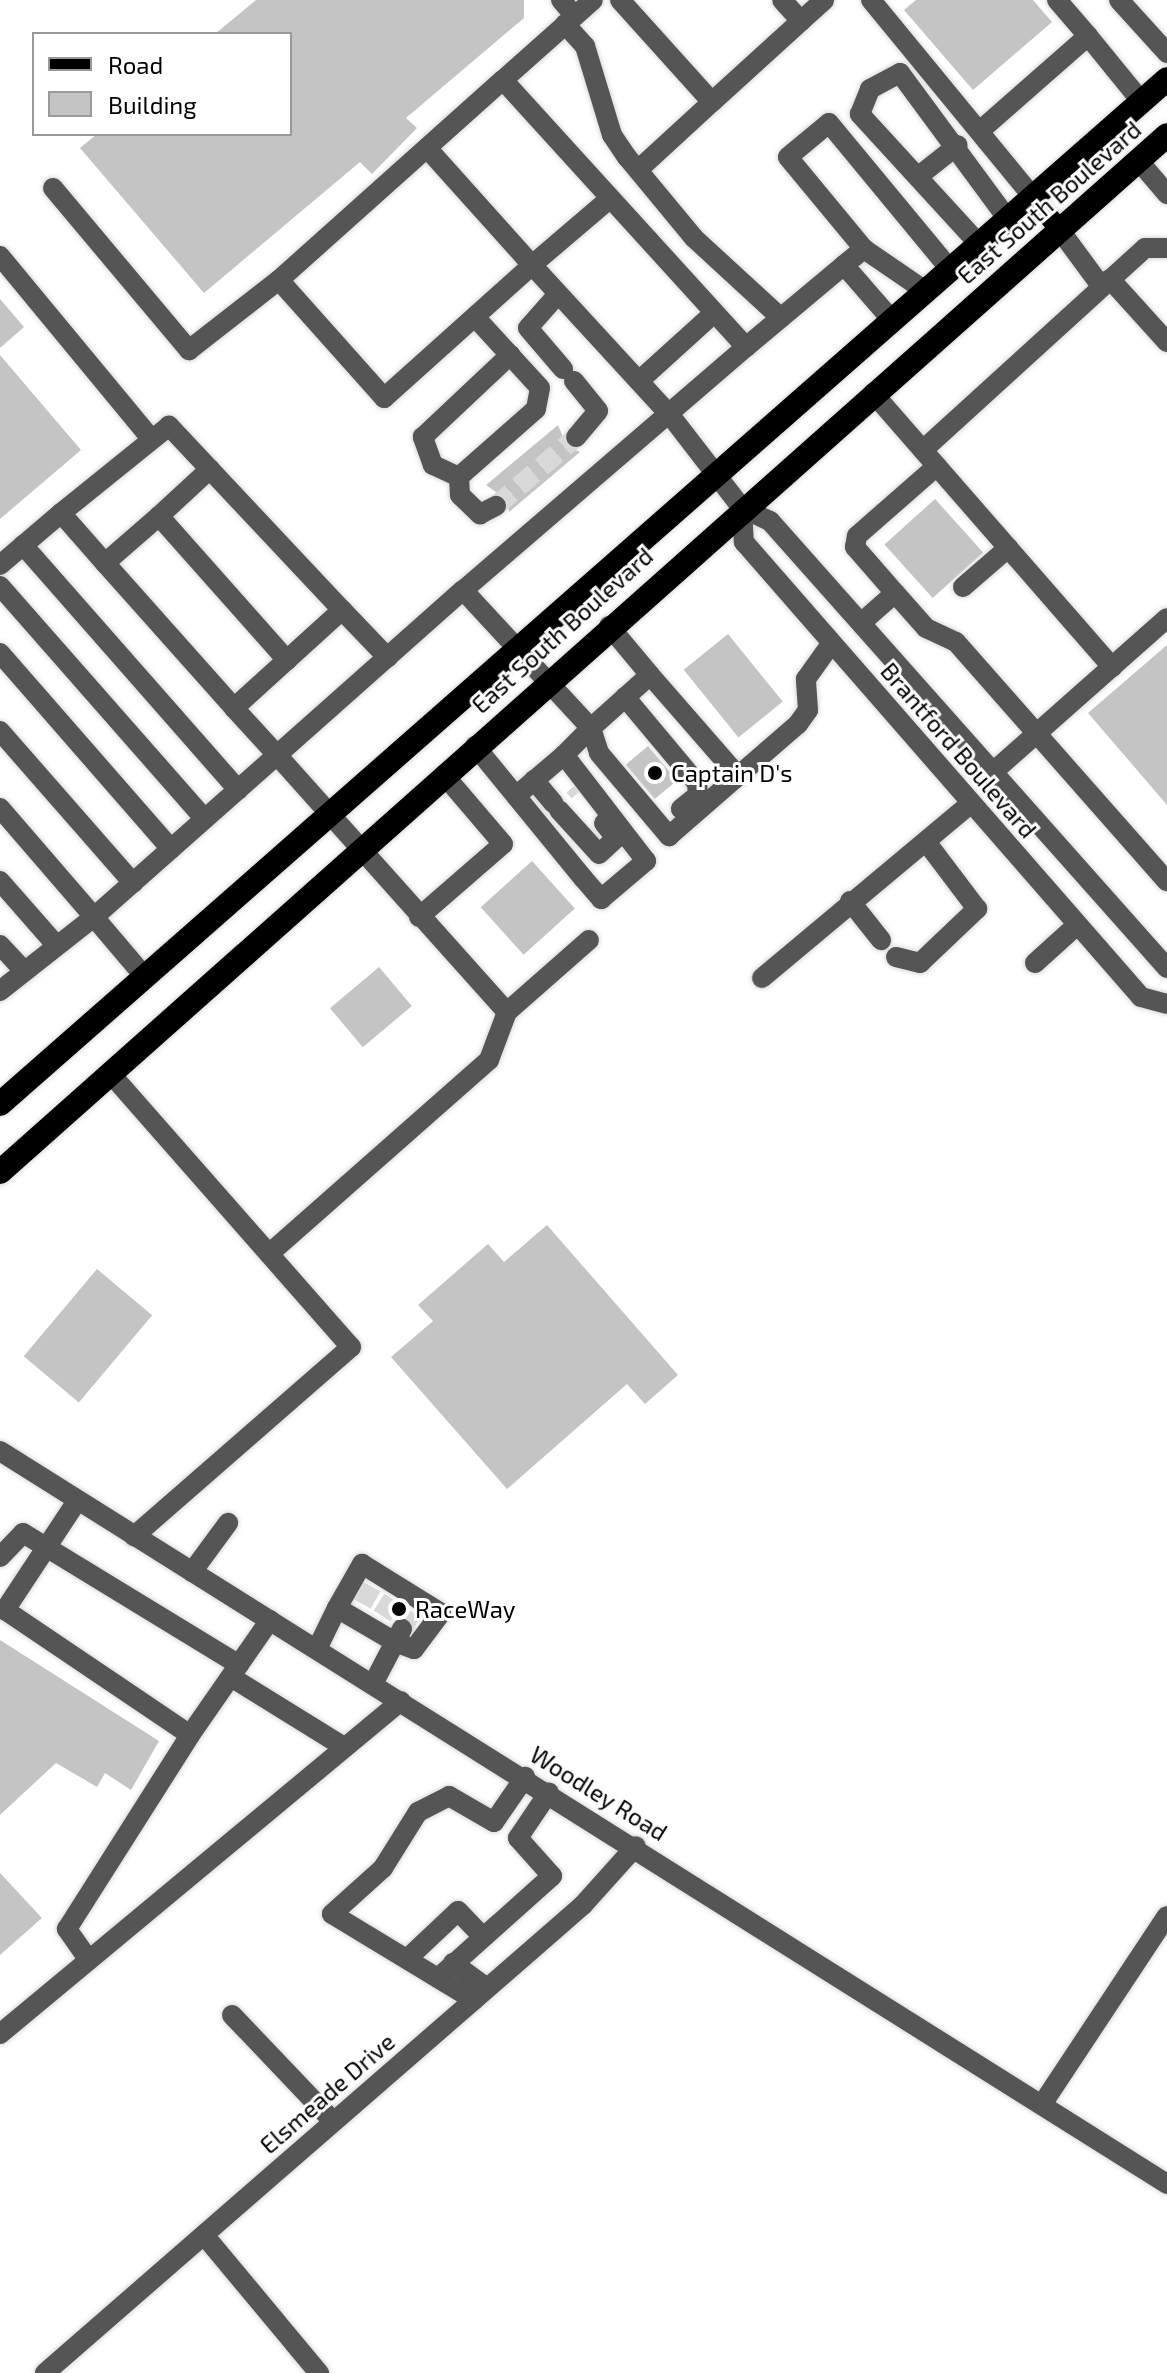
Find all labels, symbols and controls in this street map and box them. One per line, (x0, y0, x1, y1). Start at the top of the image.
legend (32, 32, 292, 136)
text: Road (108, 50, 163, 79)
text: Building (108, 90, 197, 119)
street label: East South Boulevard (951, 115, 1147, 289)
street label: East South Boulevard (466, 541, 658, 719)
street label: Brantford Boulevard (875, 656, 1043, 844)
place label: Captain D's (671, 759, 792, 787)
marker: Captain D's (646, 764, 664, 782)
place label: RaceWay (415, 1595, 516, 1623)
marker: RaceWay (390, 1600, 408, 1618)
street label: Woodley Road (525, 1739, 673, 1847)
street label: Elsmeade Drive (254, 2027, 400, 2159)

